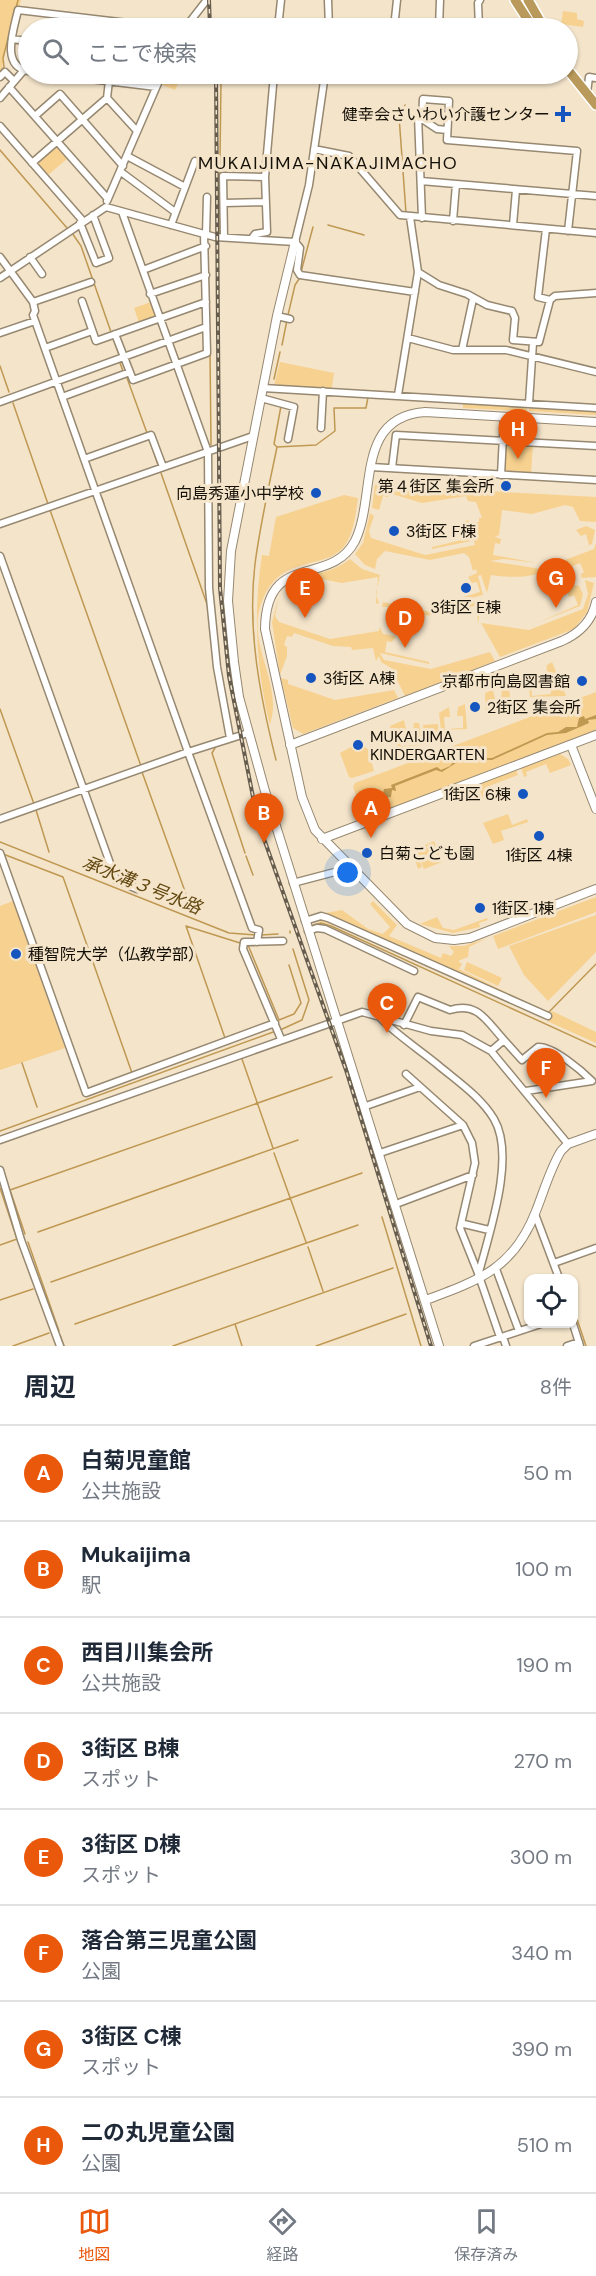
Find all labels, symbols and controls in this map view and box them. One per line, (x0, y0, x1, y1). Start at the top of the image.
search box (18, 18, 578, 84)
icon: search (39, 35, 72, 68)
text: ここで検索 (87, 39, 197, 68)
place label: 健幸会さいわい介護センター (342, 104, 550, 125)
marker: 健幸会さいわい介護センター (554, 105, 572, 123)
district label: MUKAIJIMA-NAKAJIMACHO (198, 151, 458, 175)
pin: H (498, 410, 538, 459)
place label: 第４街区 集会所 (378, 476, 494, 497)
marker: 第４街区 集会所 (499, 479, 513, 493)
place label: 向島秀蓮小中学校 (176, 483, 304, 504)
marker: 向島秀蓮小中学校 (309, 486, 323, 500)
place label: 3街区 F棟 (406, 521, 476, 542)
marker: 3街区 F棟 (387, 524, 401, 538)
pin: G (536, 558, 576, 608)
pin: E (286, 568, 324, 618)
marker: 3街区 E棟 (459, 581, 473, 595)
place label: 3街区 E棟 (431, 597, 501, 618)
pin: D (386, 598, 424, 648)
place label: 3街区 A棟 (323, 668, 395, 689)
marker: 3街区 A棟 (304, 671, 318, 685)
place label: 京都市向島図書館 (442, 671, 570, 692)
marker: 京都市向島図書館 (575, 674, 589, 688)
place label: 2街区 集会所 (487, 697, 580, 718)
marker: 2街区 集会所 (468, 700, 482, 714)
place label: MUKAIJIMA KINDERGARTEN (370, 726, 485, 765)
marker: MUKAIJIMA KINDERGARTEN (351, 738, 365, 752)
place label: 1街区 6棟 (444, 784, 511, 805)
marker: 1街区 6棟 (516, 787, 530, 801)
pin: A (352, 788, 391, 838)
pin: B (244, 794, 284, 843)
marker: 1街区 4棟 (532, 829, 546, 843)
place label: 白菊こども園 (379, 843, 475, 864)
place label: 1街区 4棟 (506, 845, 572, 866)
marker: 白菊こども園 (360, 846, 374, 860)
water label: 承水溝３号水路 (79, 850, 207, 920)
your location (333, 858, 362, 887)
place label: 1街区 1棟 (492, 898, 554, 919)
marker: 1街区 1棟 (473, 901, 487, 915)
place label: 種智院大学（仏教学部） (28, 944, 204, 965)
marker: 種智院大学（仏教学部） (9, 947, 23, 961)
pin: C (368, 984, 406, 1033)
pin: F (526, 1048, 566, 1098)
map controls (524, 1274, 578, 1328)
button: locate (524, 1274, 578, 1328)
text: 周辺 (24, 1370, 76, 1404)
text: 8件 (540, 1374, 572, 1400)
text: 白菊児童館 (81, 1446, 191, 1475)
text: A (36, 1460, 51, 1486)
text: 50 m (523, 1460, 572, 1486)
text: 公共施設 (81, 1478, 161, 1504)
text: Mukaijima (81, 1540, 191, 1569)
text: B (37, 1556, 50, 1582)
text: 100 m (515, 1556, 572, 1582)
text: 駅 (81, 1572, 101, 1598)
text: 西目川集会所 (81, 1638, 213, 1667)
text: C (36, 1652, 51, 1678)
text: 190 m (516, 1652, 572, 1678)
text: 公共施設 (81, 1670, 161, 1696)
text: 3街区 B棟 (81, 1734, 179, 1763)
text: D (36, 1748, 51, 1774)
text: 270 m (514, 1748, 572, 1774)
text: スポット (81, 1766, 161, 1792)
text: 3街区 D棟 (81, 1830, 181, 1859)
text: E (38, 1844, 49, 1870)
text: 300 m (510, 1844, 572, 1870)
text: スポット (81, 1862, 161, 1888)
text: 落合第三児童公園 (81, 1926, 257, 1955)
text: F (38, 1940, 49, 1966)
text: 340 m (511, 1940, 572, 1966)
text: 公園 (81, 1958, 121, 1984)
text: 3街区 C棟 (81, 2022, 182, 2051)
text: G (36, 2036, 51, 2062)
text: 390 m (511, 2036, 572, 2062)
text: スポット (81, 2054, 161, 2080)
text: 二の丸児童公園 (81, 2118, 235, 2147)
text: H (36, 2132, 51, 2158)
text: 510 m (517, 2132, 572, 2158)
text: 公園 (81, 2150, 121, 2176)
tab: 地図 (78, 2205, 111, 2265)
tab: 経路 (266, 2205, 299, 2265)
tab: 保存済み (454, 2205, 518, 2265)

